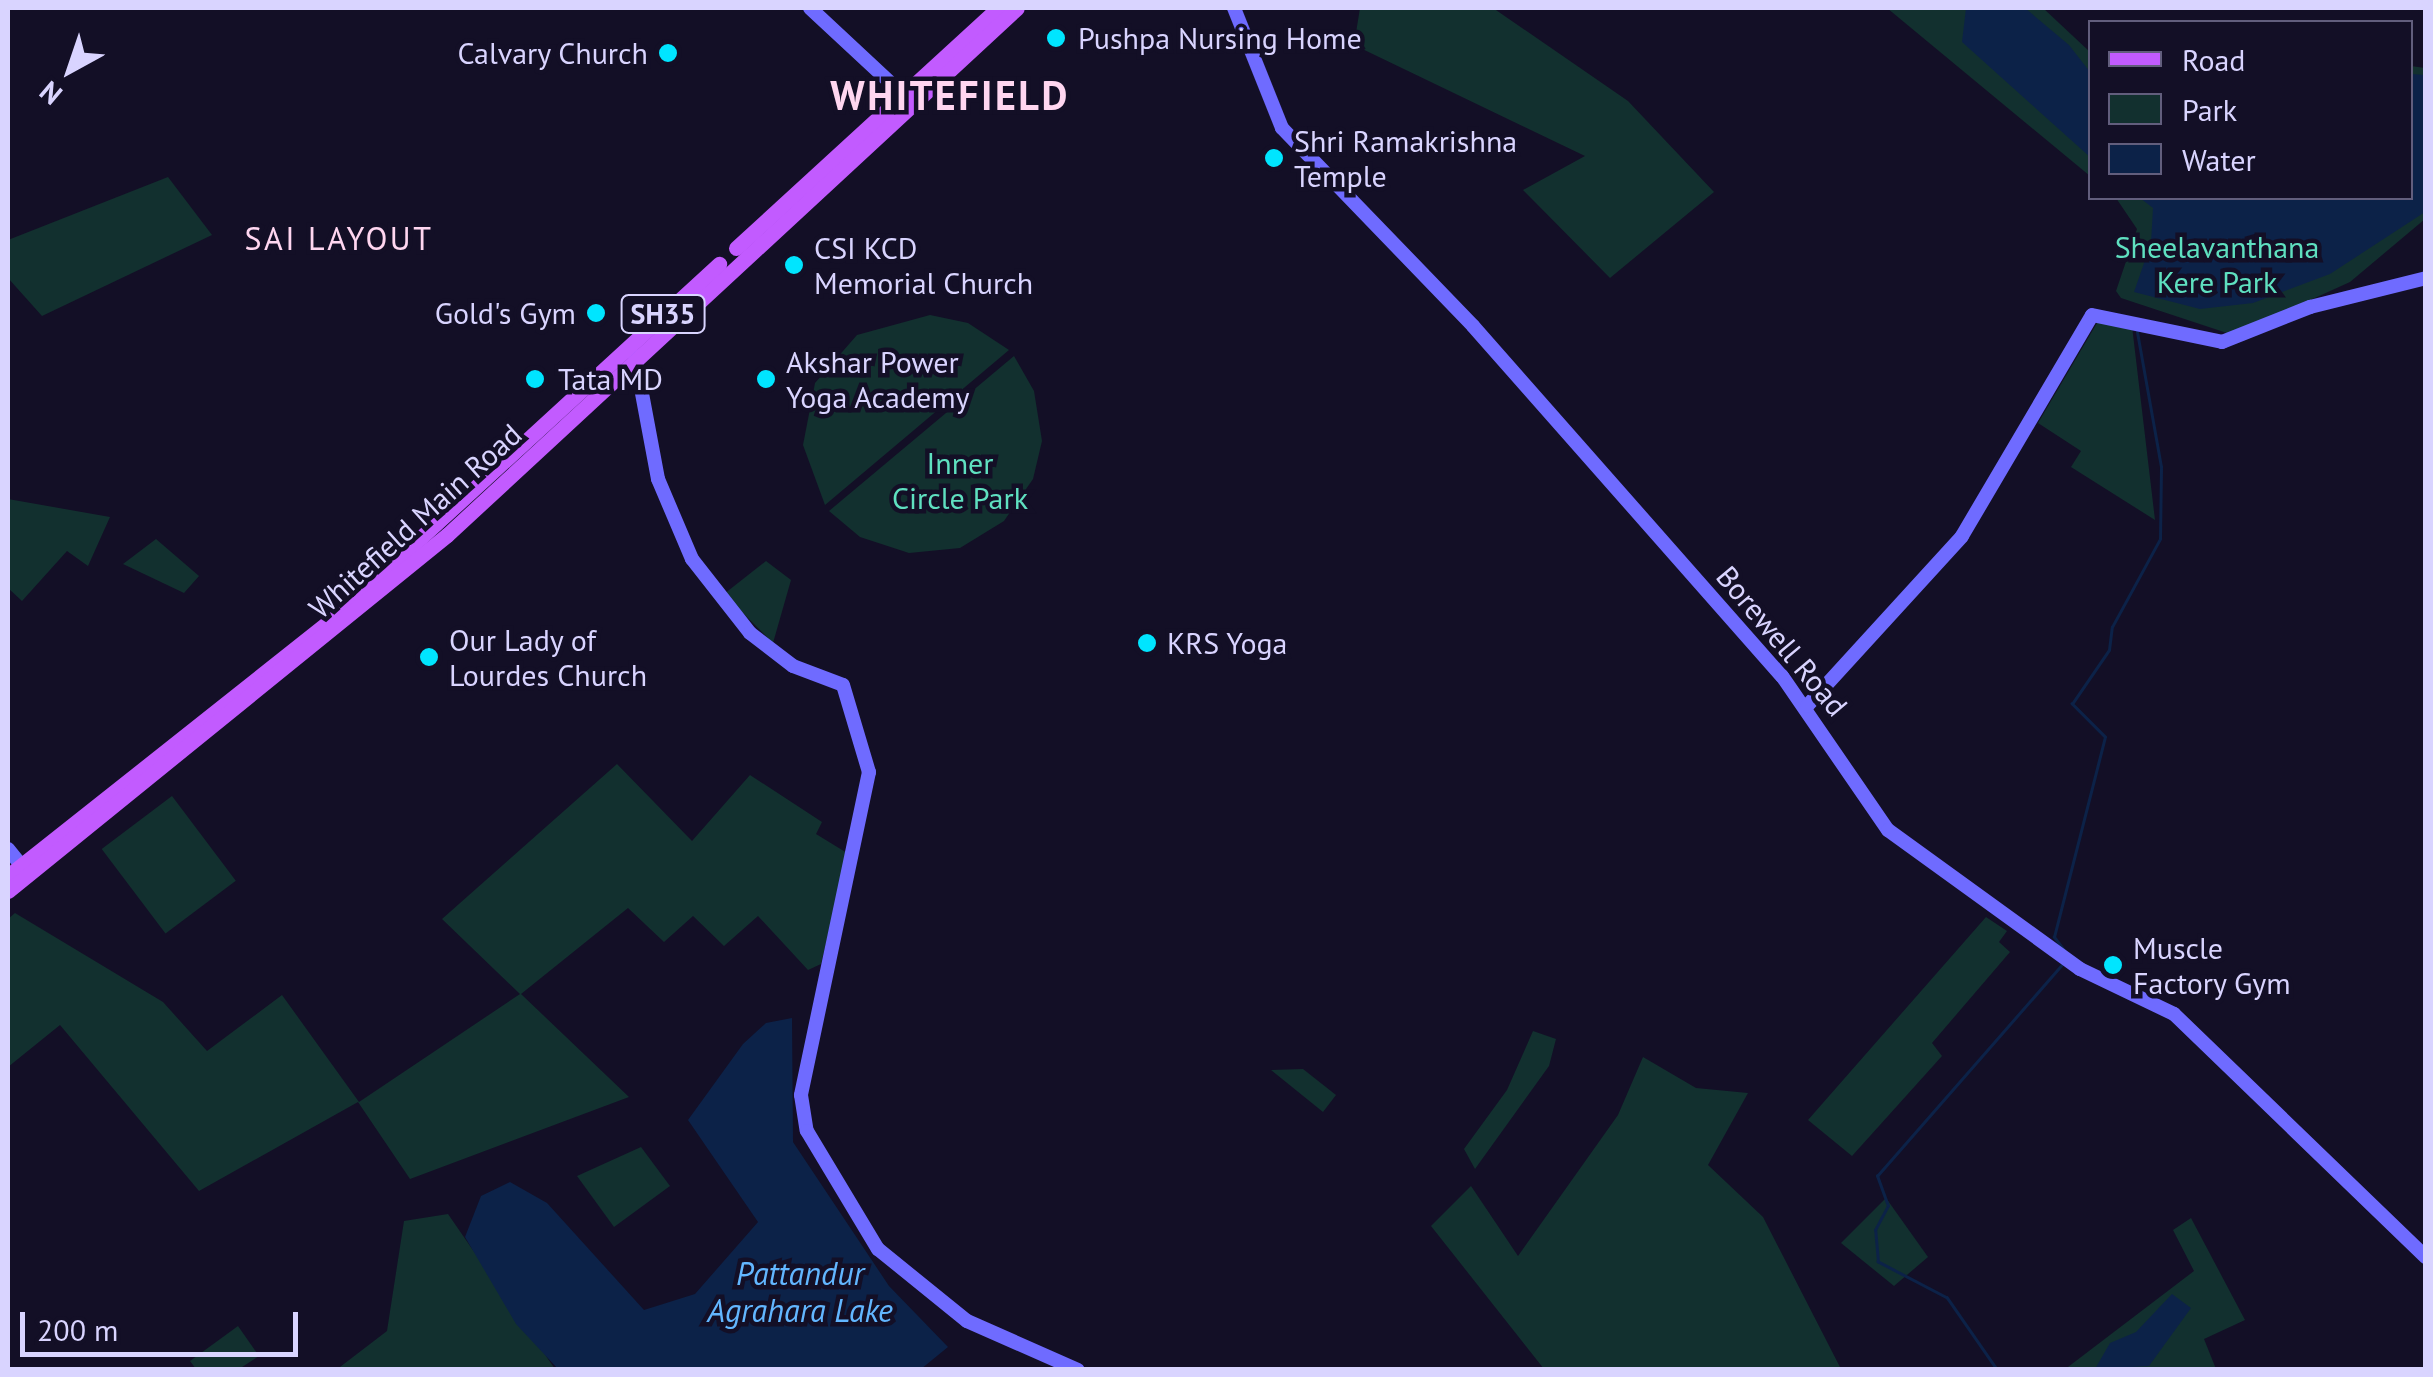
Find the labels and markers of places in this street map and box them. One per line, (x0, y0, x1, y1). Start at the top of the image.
place label: Pushpa Nursing Home (1078, 20, 1362, 56)
marker: Pushpa Nursing Home (1043, 25, 1069, 51)
place label: Calvary Church (456, 35, 648, 71)
marker: Calvary Church (657, 42, 679, 64)
place label: Shri Ramakrishna Temple (1294, 123, 1517, 194)
marker: Shri Ramakrishna Temple (1263, 147, 1285, 169)
place label: CSI KCD Memorial Church (814, 230, 1033, 300)
marker: CSI KCD Memorial Church (783, 254, 805, 276)
place label: Gold's Gym (435, 295, 576, 331)
marker: Gold's Gym (585, 302, 607, 324)
place label: Akshar Power Yoga Academy (786, 344, 971, 414)
place label: Tata MD (558, 361, 663, 397)
marker: Tata MD (522, 366, 548, 392)
marker: Akshar Power Yoga Academy (755, 368, 777, 390)
place label: Our Lady of Lourdes Church (449, 622, 647, 692)
place label: KRS Yoga (1167, 625, 1288, 661)
marker: KRS Yoga (1136, 632, 1158, 654)
marker: Our Lady of Lourdes Church (418, 646, 440, 668)
place label: Muscle Factory Gym (2133, 930, 2292, 1000)
marker: Muscle Factory Gym (2102, 954, 2124, 976)

